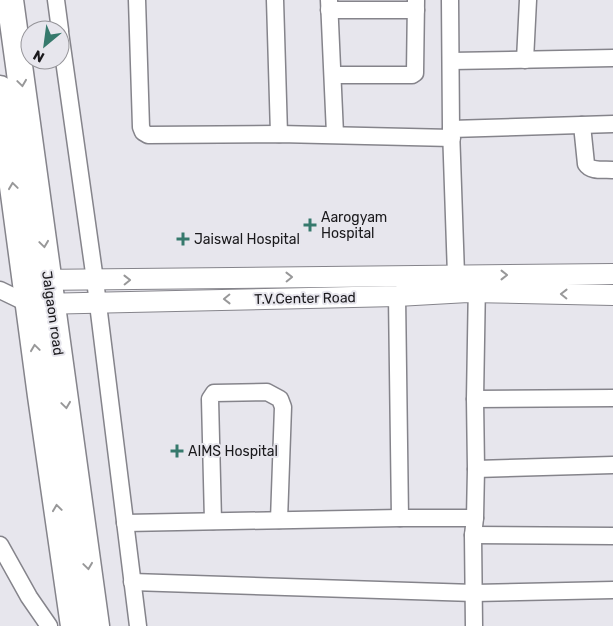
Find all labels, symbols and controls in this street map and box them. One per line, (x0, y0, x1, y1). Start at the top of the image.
north arrow (20, 20, 70, 70)
text: N (30, 46, 47, 66)
one-way arrow (16, 79, 27, 87)
one-way arrow (8, 182, 19, 190)
place label: Aarogyam Hospital (321, 209, 387, 242)
marker: Aarogyam Hospital (303, 218, 317, 232)
place label: Jaiswal Hospital (194, 231, 300, 248)
marker: Jaiswal Hospital (176, 232, 190, 246)
one-way arrow (38, 240, 49, 248)
street label: Jalgaon road (38, 270, 67, 356)
one-way arrow (501, 270, 509, 280)
one-way arrow (286, 272, 294, 282)
one-way arrow (123, 274, 131, 285)
street label: T.V.Center Road (254, 289, 356, 308)
one-way arrow (560, 289, 568, 299)
one-way arrow (223, 294, 231, 305)
one-way arrow (30, 343, 40, 352)
one-way arrow (60, 401, 71, 409)
place label: AIMS Hospital (188, 443, 278, 460)
marker: AIMS Hospital (170, 444, 184, 458)
one-way arrow (52, 504, 63, 512)
one-way arrow (82, 562, 92, 570)

